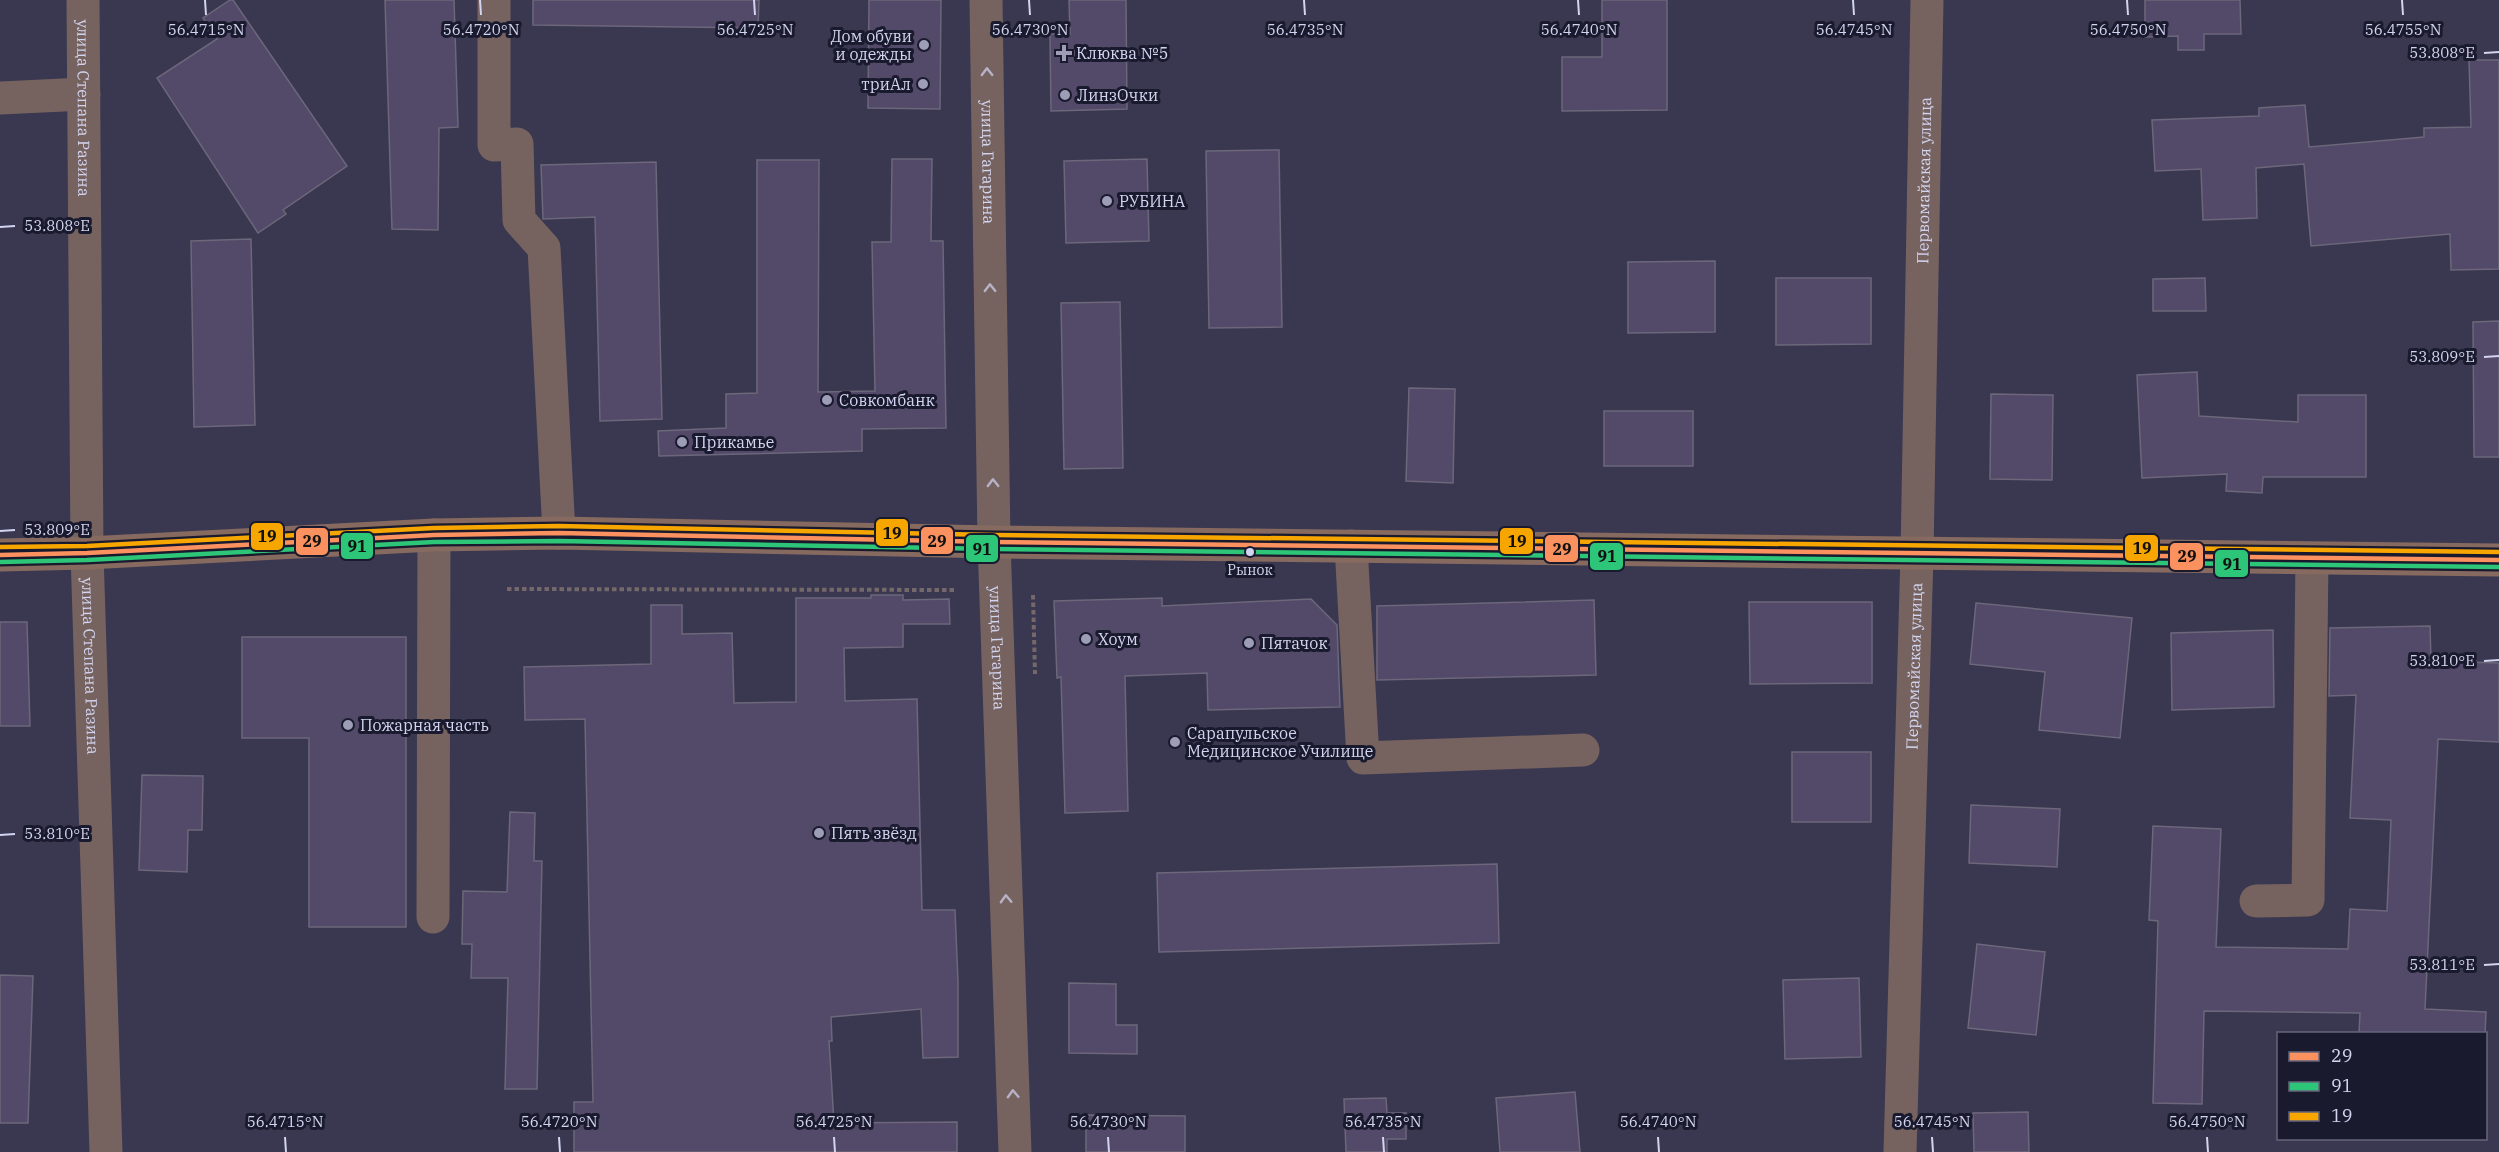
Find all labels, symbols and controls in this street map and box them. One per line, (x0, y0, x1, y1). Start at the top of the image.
street label: улица Степана Разина (73, 19, 94, 197)
text: 56.4715°N (168, 20, 244, 39)
text: 56.4720°N (443, 20, 519, 39)
text: 56.4725°N (717, 20, 793, 39)
text: 56.4730°N (992, 20, 1068, 39)
text: 56.4735°N (1267, 20, 1343, 39)
text: 56.4740°N (1541, 20, 1617, 39)
text: 56.4745°N (1816, 20, 1892, 39)
text: 56.4750°N (2090, 20, 2166, 39)
text: 56.4755°N (2365, 20, 2441, 39)
place label: Дом обуви и одежды (831, 26, 912, 64)
marker: Дом обуви и одежды (917, 38, 931, 52)
place label: Клюква №5 (1076, 43, 1168, 63)
text: 53.808°E (2409, 43, 2475, 62)
marker: Клюква №5 (1057, 46, 1071, 60)
one-way arrow (981, 68, 993, 77)
place label: триАл (861, 74, 911, 94)
marker: триАл (916, 77, 930, 91)
place label: ЛинзОчки (1077, 85, 1158, 105)
marker: ЛинзОчки (1058, 88, 1072, 102)
street label: Первомайская улица (1912, 96, 1935, 264)
street label: улица Гагарина (977, 100, 999, 225)
place label: РУБИНА (1119, 191, 1185, 211)
marker: РУБИНА (1100, 194, 1114, 208)
text: 53.808°E (24, 216, 90, 235)
one-way arrow (984, 284, 996, 293)
text: 53.809°E (2409, 347, 2475, 366)
place label: Совкомбанк (839, 390, 936, 410)
marker: Совкомбанк (820, 393, 834, 407)
place label: Прикамье (694, 432, 774, 452)
marker: Прикамье (675, 435, 689, 449)
one-way arrow (987, 479, 999, 488)
line badge: 19 (875, 518, 909, 547)
text: 53.809°E (24, 520, 90, 539)
line badge: 19 (250, 522, 284, 551)
text: 19 (882, 523, 902, 543)
text: 19 (257, 526, 277, 546)
line badge: 29 (920, 526, 954, 555)
line badge: 29 (295, 527, 329, 556)
line badge: 19 (1499, 527, 1534, 555)
text: 29 (302, 531, 322, 551)
text: 29 (927, 531, 947, 551)
text: 19 (1507, 531, 1527, 551)
line badge: 91 (340, 532, 374, 560)
line badge: 91 (965, 534, 999, 563)
line badge: 29 (1544, 534, 1579, 563)
line badge: 19 (2124, 534, 2159, 562)
text: 91 (347, 536, 367, 556)
text: 19 (2132, 538, 2152, 558)
text: 91 (972, 539, 992, 559)
text: 29 (1552, 539, 1572, 559)
line badge: 91 (1589, 542, 1624, 571)
line badge: 29 (2169, 542, 2204, 571)
marker: Рынок (1244, 546, 1256, 558)
text: 91 (1597, 546, 1617, 566)
text: 29 (2177, 546, 2197, 566)
line badge: 91 (2214, 549, 2249, 578)
text: 91 (2222, 554, 2242, 574)
place label: Рынок (1227, 561, 1273, 579)
street label: улица Степана Разина (78, 577, 103, 755)
street label: Первомайская улица (1901, 582, 1926, 750)
street label: улица Гагарина (986, 585, 1010, 711)
place label: Хоум (1098, 629, 1138, 649)
marker: Хоум (1079, 632, 1093, 646)
place label: Пятачок (1261, 633, 1328, 653)
marker: Пятачок (1242, 636, 1256, 650)
text: 53.810°E (2409, 651, 2475, 670)
place label: Пожарная часть (360, 715, 489, 735)
marker: Пожарная часть (341, 718, 355, 732)
place label: Сарапульское Медицинское Училище (1187, 723, 1373, 761)
marker: Сарапульское Медицинское Училище (1168, 735, 1182, 749)
place label: Пять звёзд (831, 823, 917, 843)
text: 53.810°E (24, 824, 90, 843)
marker: Пять звёзд (812, 826, 826, 840)
one-way arrow (1000, 894, 1013, 903)
text: 53.811°E (2409, 955, 2475, 974)
legend (2277, 1032, 2487, 1140)
text: 29 (2331, 1044, 2353, 1067)
text: 91 (2331, 1074, 2353, 1097)
one-way arrow (1007, 1089, 1020, 1098)
text: 19 (2331, 1104, 2353, 1127)
text: 56.4715°N (247, 1112, 323, 1131)
text: 56.4720°N (521, 1112, 597, 1131)
text: 56.4725°N (796, 1112, 872, 1131)
text: 56.4730°N (1070, 1112, 1146, 1131)
text: 56.4735°N (1345, 1112, 1421, 1131)
text: 56.4740°N (1620, 1112, 1696, 1131)
text: 56.4745°N (1894, 1112, 1970, 1131)
text: 56.4750°N (2169, 1112, 2245, 1131)

